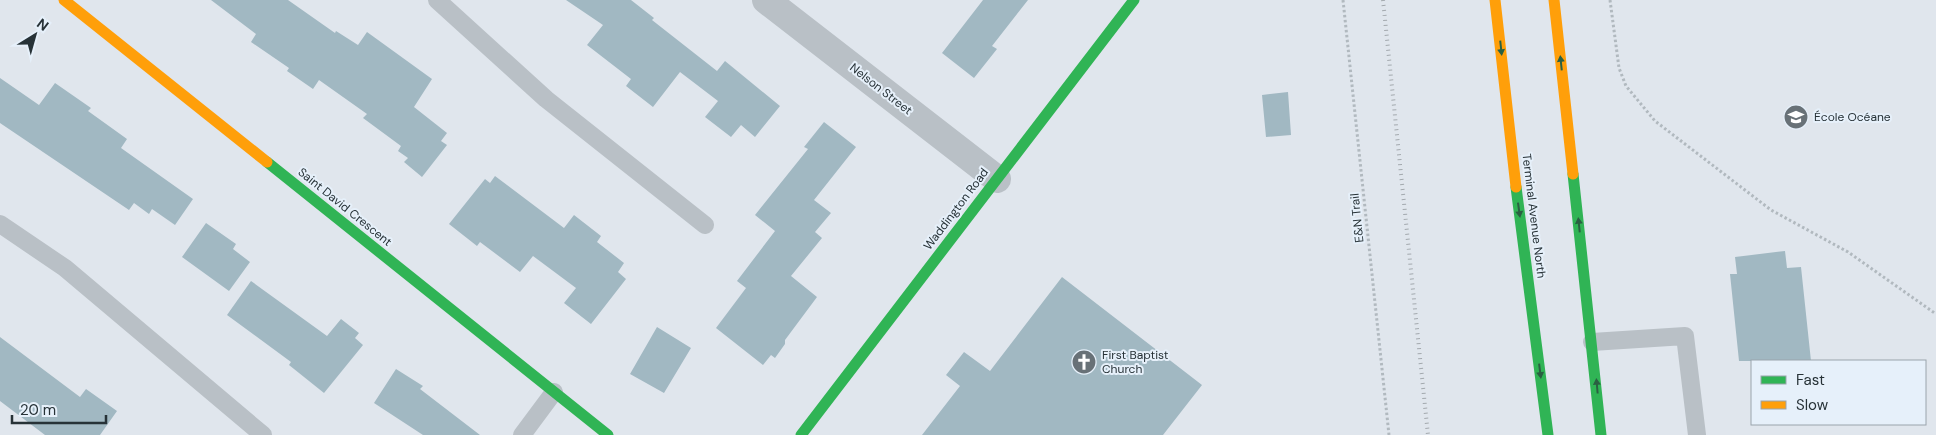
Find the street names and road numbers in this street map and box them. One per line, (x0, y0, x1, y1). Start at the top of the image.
street label: Nelson Street (847, 60, 916, 119)
street label: Terminal Avenue North (1518, 153, 1550, 279)
street label: Saint David Crescent (295, 164, 396, 250)
street label: Waddington Road (920, 165, 992, 253)
street label: E&N Trail (1346, 192, 1368, 244)

